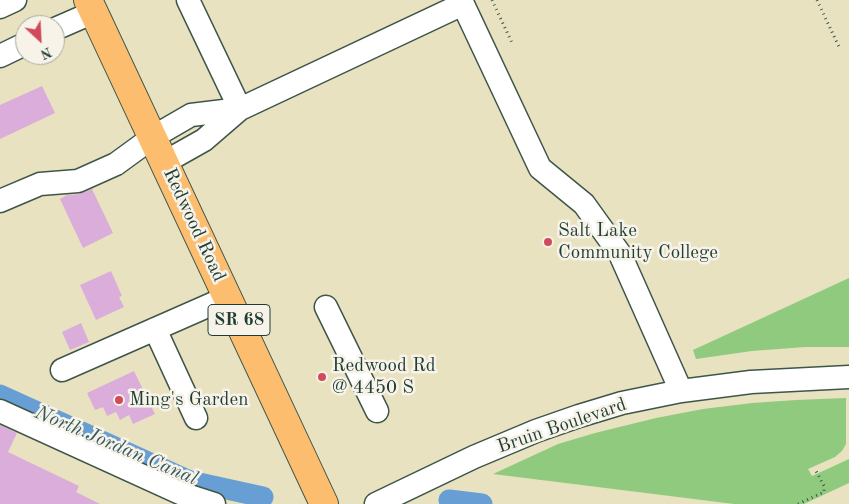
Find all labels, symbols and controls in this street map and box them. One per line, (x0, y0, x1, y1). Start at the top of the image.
north arrow (15, 15, 65, 65)
text: N (38, 44, 54, 61)
street label: Redwood Road (158, 165, 230, 285)
place label: Salt Lake Community College (558, 220, 718, 264)
marker: Salt Lake Community College (542, 236, 554, 248)
road number: SR 68 (208, 304, 270, 336)
place label: Redwood Rd @ 4450 S (332, 355, 436, 399)
marker: Redwood Rd @ 4450 S (316, 371, 328, 383)
place label: Ming's Garden (129, 389, 248, 411)
street label: Bruin Boulevard (495, 393, 629, 459)
marker: Ming's Garden (113, 394, 125, 406)
water label: North Jordan Canal (31, 401, 201, 491)

